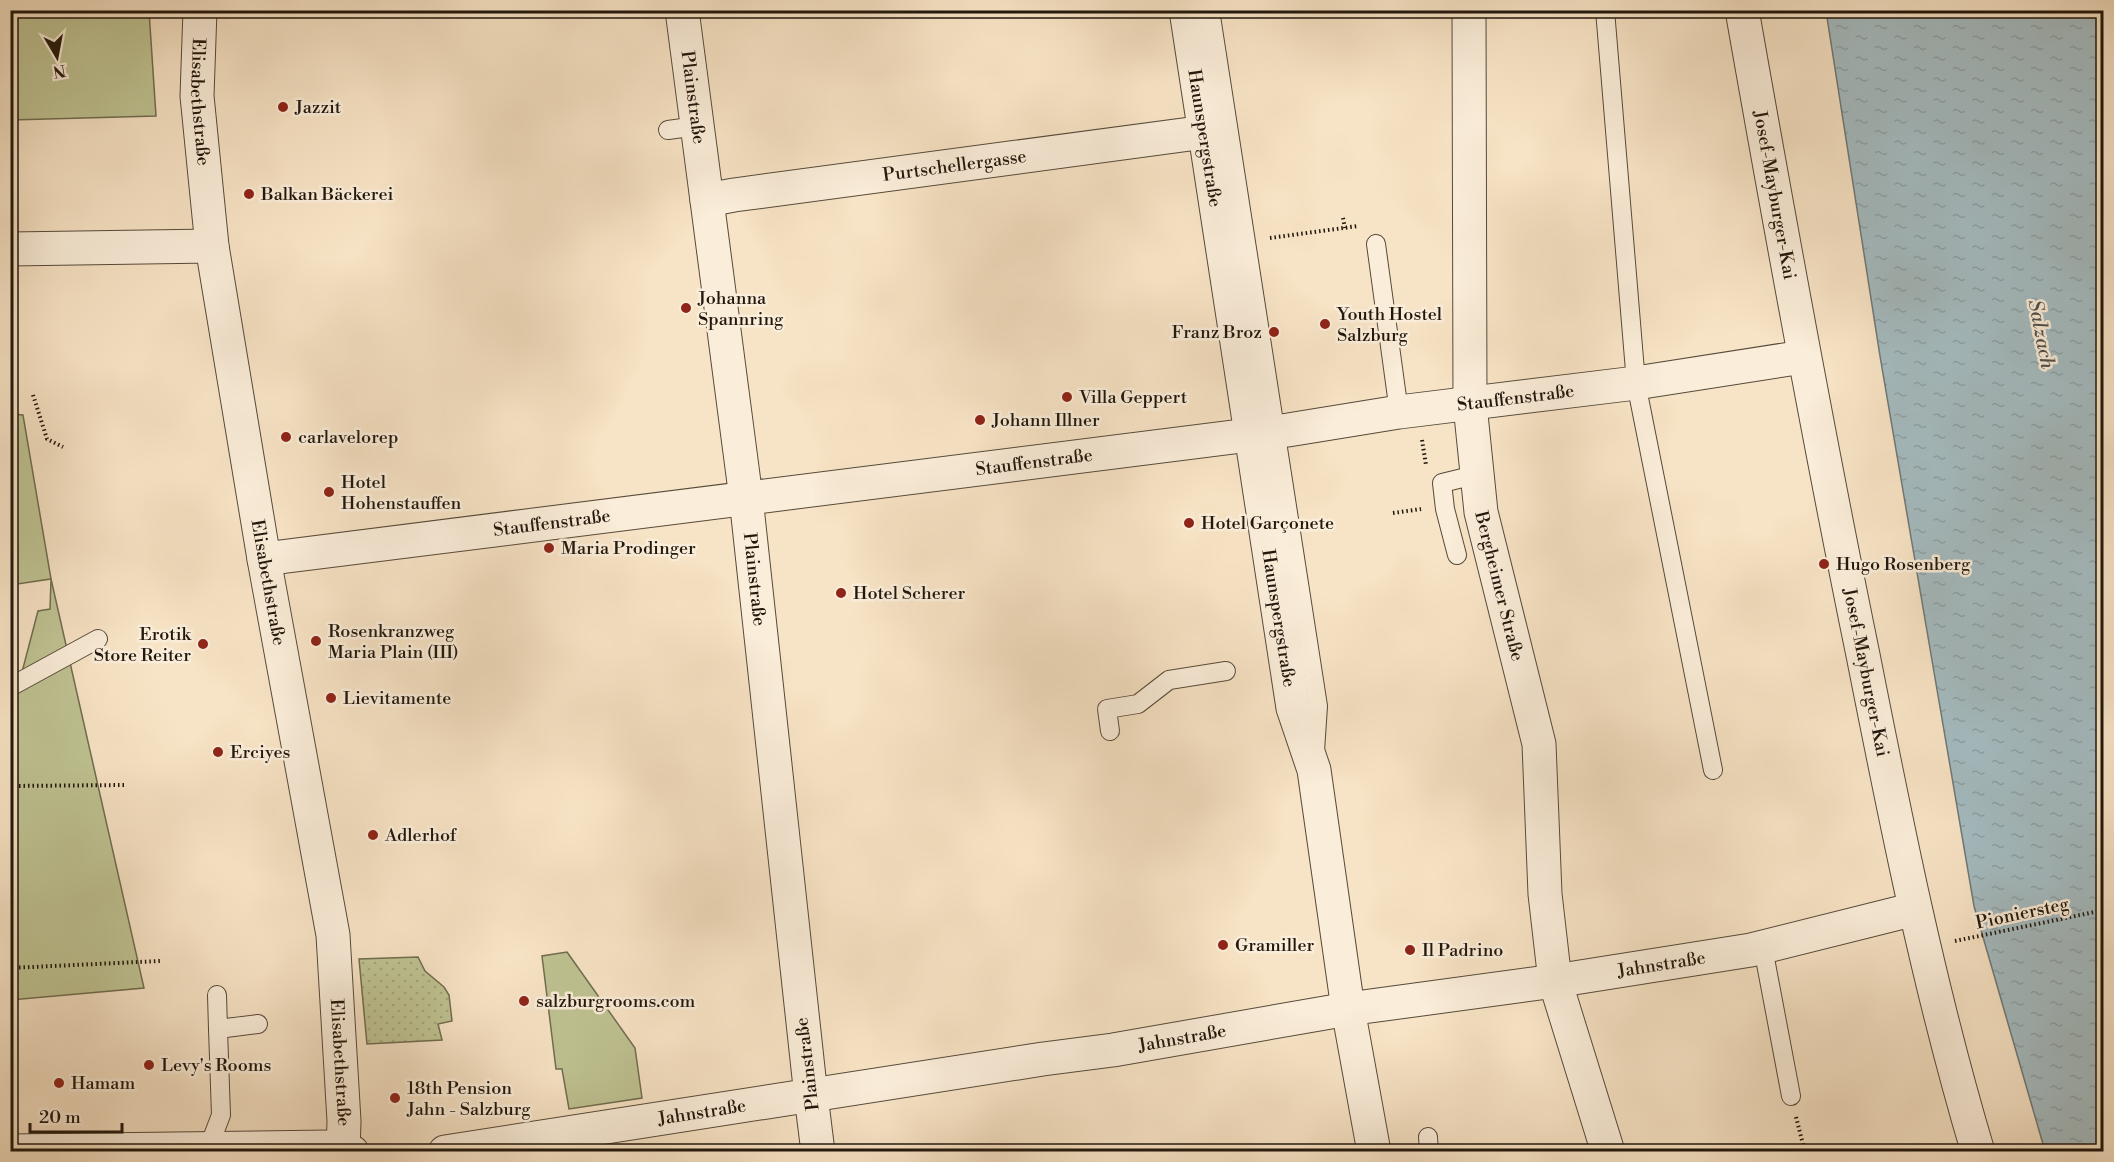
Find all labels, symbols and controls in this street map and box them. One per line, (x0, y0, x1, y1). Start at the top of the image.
north arrow (27, 27, 87, 87)
street label: Elisabethstraße (185, 38, 215, 167)
street label: Plainstraße (675, 49, 710, 145)
text: N (51, 60, 67, 82)
street label: Haunspergstraße (1182, 68, 1227, 209)
place label: Jazzit (294, 96, 342, 119)
marker: Jazzit (276, 100, 290, 114)
street label: Josef-Mayburger-Kai (1748, 108, 1801, 282)
street label: Purtschellergasse (881, 145, 1028, 187)
place label: Balkan Bäckerei (260, 183, 394, 206)
marker: Balkan Bäckerei (242, 187, 256, 201)
place label: Johanna Spannring (697, 287, 784, 331)
water label: Salzach (2022, 298, 2060, 372)
marker: Johanna Spannring (679, 301, 693, 315)
place label: Youth Hostel Salzburg (1336, 303, 1443, 347)
marker: Youth Hostel Salzburg (1318, 317, 1332, 331)
place label: Franz Broz (1172, 321, 1262, 344)
marker: Franz Broz (1267, 325, 1281, 339)
street label: Stauffenstraße (1456, 380, 1576, 417)
place label: Villa Geppert (1078, 386, 1188, 409)
marker: Villa Geppert (1060, 390, 1074, 404)
place label: Johann Illner (991, 409, 1100, 432)
marker: Johann Illner (973, 413, 987, 427)
place label: carlavelorep (298, 426, 398, 449)
marker: carlavelorep (279, 430, 293, 444)
street label: Stauffenstraße (974, 444, 1094, 481)
place label: Hotel Hohenstauffen (341, 471, 461, 515)
marker: Hotel Hohenstauffen (322, 485, 336, 499)
street label: Stauffenstraße (492, 504, 612, 542)
street label: Bergheimer Straße (1469, 508, 1529, 664)
place label: Hotel Garçonete (1201, 512, 1334, 535)
marker: Hotel Garçonete (1182, 516, 1196, 530)
street label: Elisabethstraße (246, 518, 291, 648)
street label: Plainstraße (738, 531, 771, 627)
place label: Maria Prodinger (561, 537, 696, 560)
marker: Maria Prodinger (542, 541, 556, 555)
street label: Haunspergstraße (1256, 548, 1301, 689)
place label: Hugo Rosenberg (1836, 553, 1971, 576)
marker: Hugo Rosenberg (1817, 557, 1831, 571)
place label: Hotel Scherer (853, 582, 966, 605)
street label: Josef-Mayburger-Kai (1838, 585, 1894, 759)
marker: Hotel Scherer (834, 586, 848, 600)
place label: Rosenkranzweg Maria Plain (III) (328, 620, 459, 664)
place label: Erotik Store Reiter (94, 623, 193, 667)
marker: Rosenkranzweg Maria Plain (III) (309, 634, 323, 648)
marker: Erotik Store Reiter (196, 637, 210, 651)
place label: Lievitamente (343, 687, 451, 710)
marker: Lievitamente (324, 691, 338, 705)
place label: Erciyes (230, 741, 291, 764)
marker: Erciyes (211, 745, 225, 759)
place label: Adlerhof (384, 824, 458, 847)
marker: Adlerhof (366, 828, 380, 842)
street label: Pioniersteg (1973, 892, 2071, 935)
place label: Gramiller (1235, 934, 1315, 957)
marker: Gramiller (1216, 938, 1230, 952)
place label: Il Padrino (1422, 939, 1504, 962)
marker: Il Padrino (1403, 943, 1417, 957)
street label: Jahnstraße (1615, 946, 1707, 983)
place label: salzburgrooms.com (536, 990, 696, 1013)
marker: salzburgrooms.com (517, 994, 531, 1008)
street label: Elisabethstraße (325, 998, 355, 1127)
street label: Plainstraße (790, 1016, 825, 1112)
street label: Jahnstraße (1136, 1019, 1228, 1058)
place label: Levy's Rooms (161, 1054, 272, 1077)
marker: Levy's Rooms (142, 1058, 156, 1072)
place label: Hamam (71, 1072, 135, 1095)
marker: Hamam (52, 1076, 66, 1090)
place label: 18th Pension Jahn - Salzburg (406, 1077, 531, 1121)
marker: 18th Pension Jahn - Salzburg (388, 1091, 402, 1105)
street label: Jahnstraße (655, 1094, 748, 1131)
scale bar (30, 1096, 122, 1134)
text: 20 m (39, 1106, 81, 1129)

